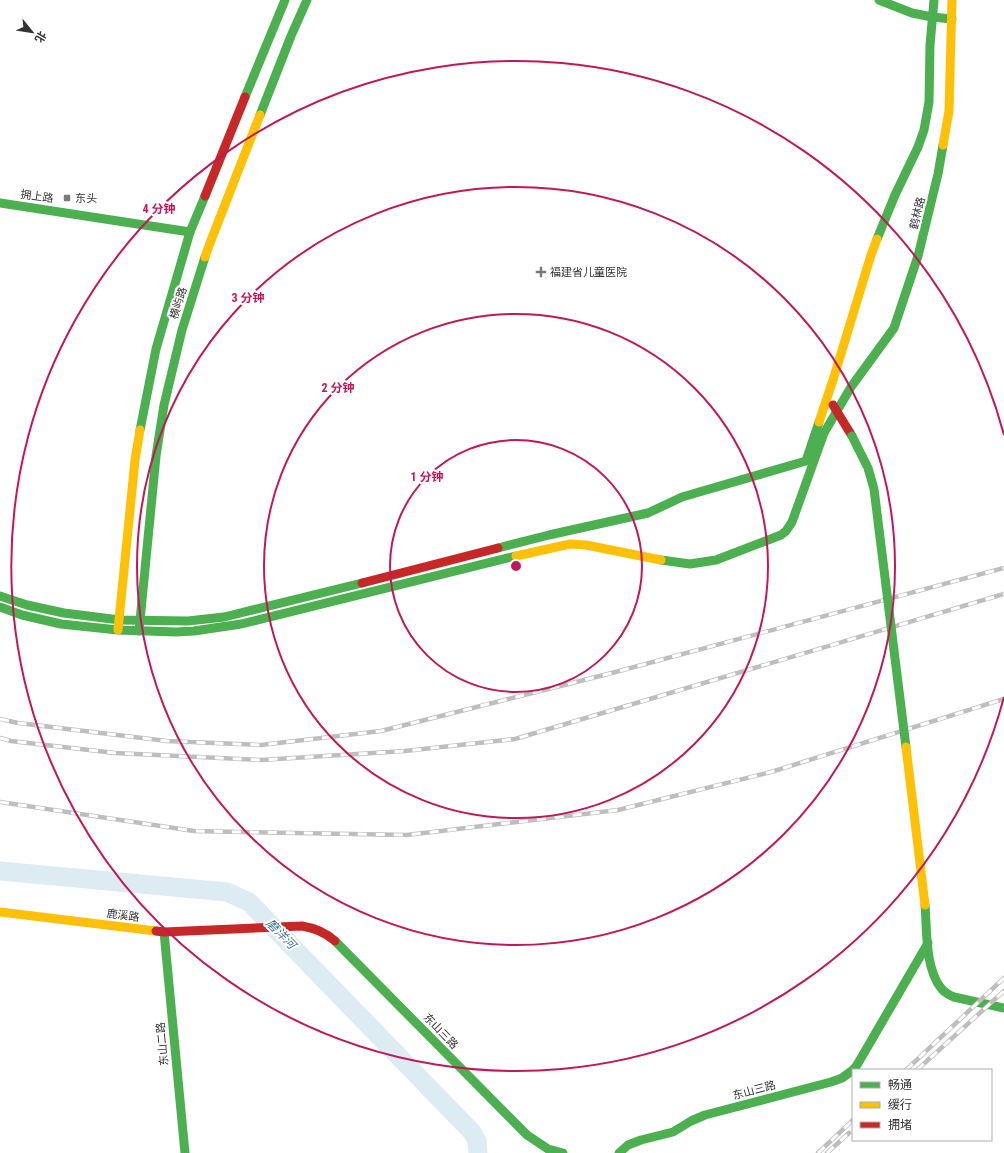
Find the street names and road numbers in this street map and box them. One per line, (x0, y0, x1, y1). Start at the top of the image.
street label: 拥上路 (20, 188, 54, 205)
street label: 鹤林路 (907, 196, 928, 231)
street label: 横屿路 (167, 285, 190, 321)
street label: 鹿溪路 (106, 907, 140, 924)
street label: 东山三路 (421, 1011, 461, 1052)
street label: 东山二路 (154, 1021, 171, 1066)
street label: 东山三路 (731, 1079, 777, 1102)

